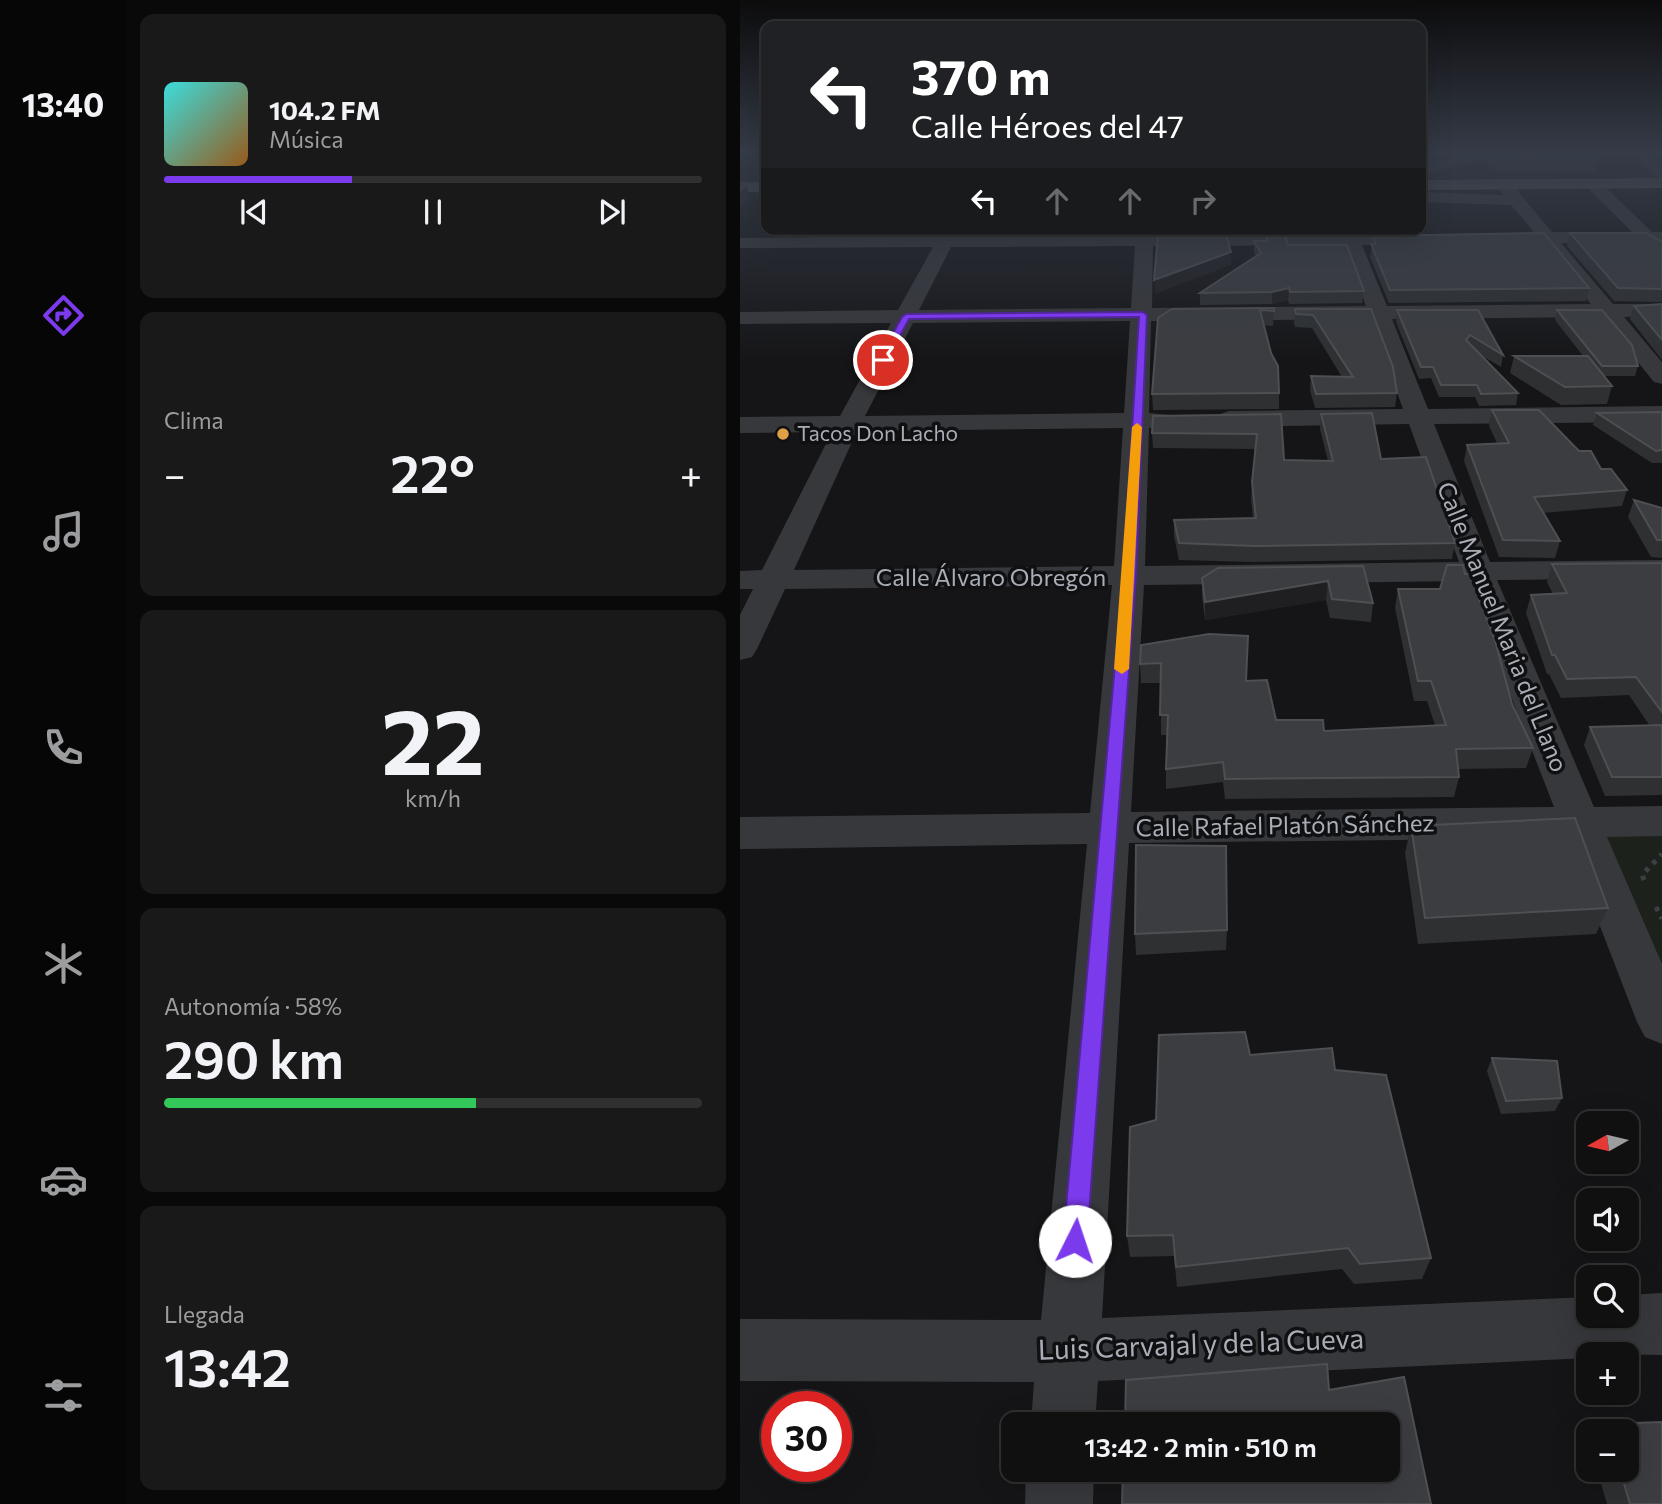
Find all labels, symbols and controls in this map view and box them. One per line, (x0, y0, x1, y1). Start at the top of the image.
text: 370 m (911, 45, 1050, 105)
icon: left (796, 49, 887, 140)
text: 13:40 (22, 84, 104, 124)
text: 104.2 FM (269, 94, 381, 125)
text: Calle Héroes del 47 (911, 105, 1184, 145)
text: Música (269, 125, 344, 153)
icon: left (965, 182, 1003, 220)
icon: ahead (1038, 182, 1076, 220)
icon: ahead (1111, 182, 1149, 220)
icon: right (1184, 182, 1222, 220)
icon: previous (235, 193, 273, 231)
icon: pause (414, 193, 452, 231)
icon: next (593, 193, 631, 231)
icon: directions (39, 291, 88, 340)
pin (853, 330, 913, 390)
icon: arrive (864, 341, 902, 379)
text: Clima (164, 406, 224, 434)
place label: Tacos Don Lacho (797, 420, 958, 445)
marker: Tacos Don Lacho (775, 426, 791, 442)
text: 22° (390, 440, 475, 504)
text: − (164, 450, 186, 497)
text: + (680, 450, 702, 497)
street label: Calle Manuel Maria del Llano (1432, 477, 1575, 776)
icon: music (39, 507, 88, 556)
street label: Calle Álvaro Obregón (876, 562, 1106, 591)
text: 22 (381, 682, 485, 794)
icon: phone (39, 723, 88, 772)
text: km/h (405, 784, 461, 812)
street label: Calle Rafael Platón Sánchez (1135, 807, 1435, 842)
icon: climate (39, 939, 88, 988)
text: Autonomía · 58% (164, 992, 342, 1020)
text: 290 km (164, 1026, 344, 1090)
north arrow (1576, 1111, 1640, 1174)
map controls (1576, 1111, 1639, 1482)
icon: car (39, 1155, 88, 1204)
button: sound (1576, 1188, 1639, 1251)
position arrow (1038, 1204, 1112, 1278)
button: search (1576, 1265, 1639, 1328)
text: Llegada (164, 1300, 245, 1328)
street label: Luis Carvajal y de la Cueva (1037, 1320, 1365, 1366)
text: 13:42 (164, 1334, 291, 1398)
button: + (1576, 1342, 1639, 1405)
icon: filters (39, 1371, 88, 1420)
speed limit sign: 30 (761, 1391, 852, 1482)
button: − (1576, 1419, 1639, 1482)
text: 13:42 · 2 min · 510 m (1084, 1431, 1317, 1462)

